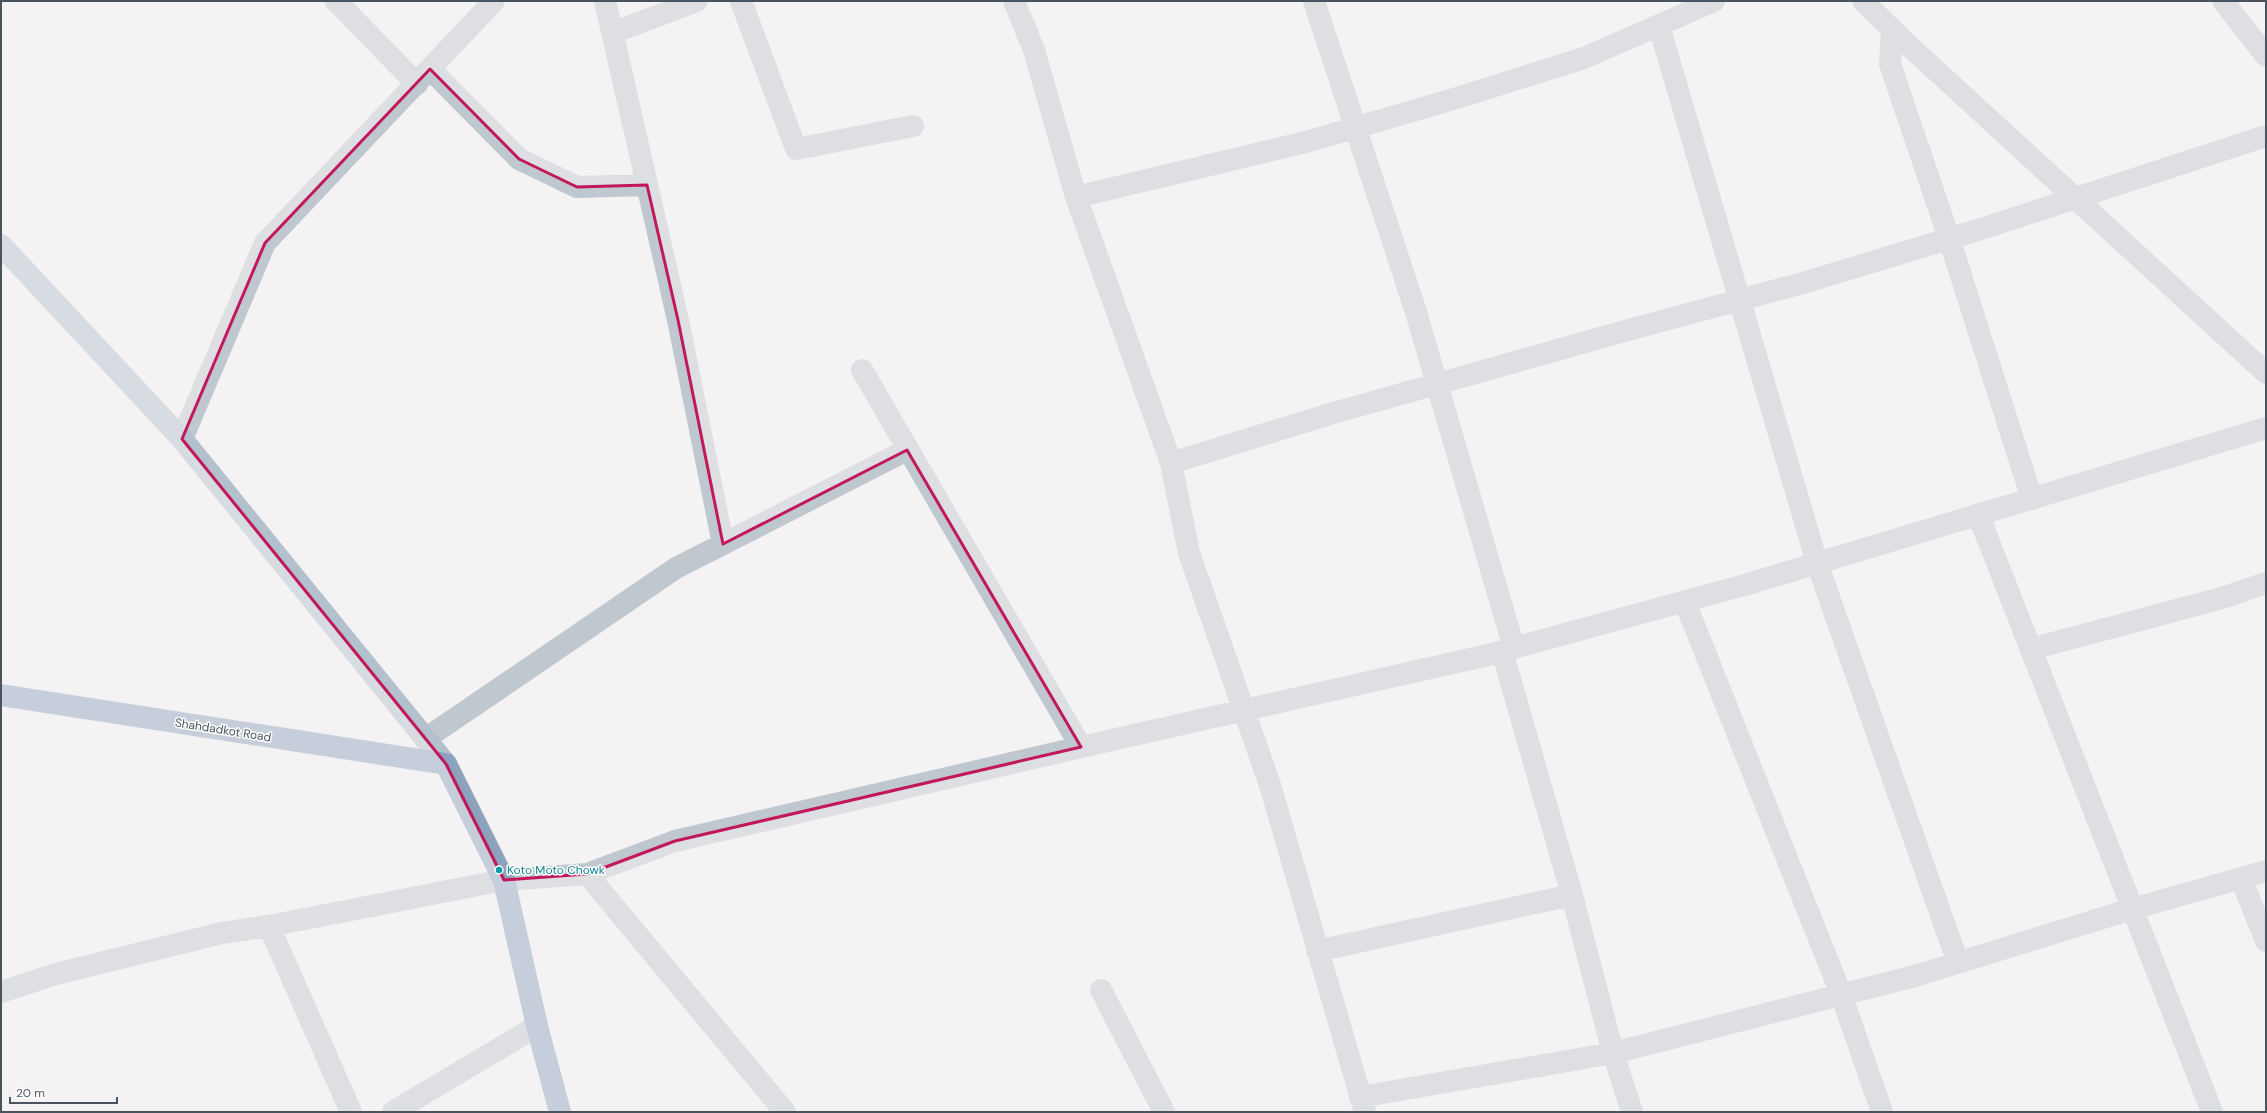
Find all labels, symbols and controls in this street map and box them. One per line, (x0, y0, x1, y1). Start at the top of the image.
street label: Shahdadkot Road (174, 714, 272, 746)
place label: Koto Moto Chowk (507, 862, 605, 878)
marker: Koto Moto Chowk (494, 865, 504, 875)
scale bar (10, 1079, 117, 1105)
text: 20 m (16, 1085, 45, 1101)

